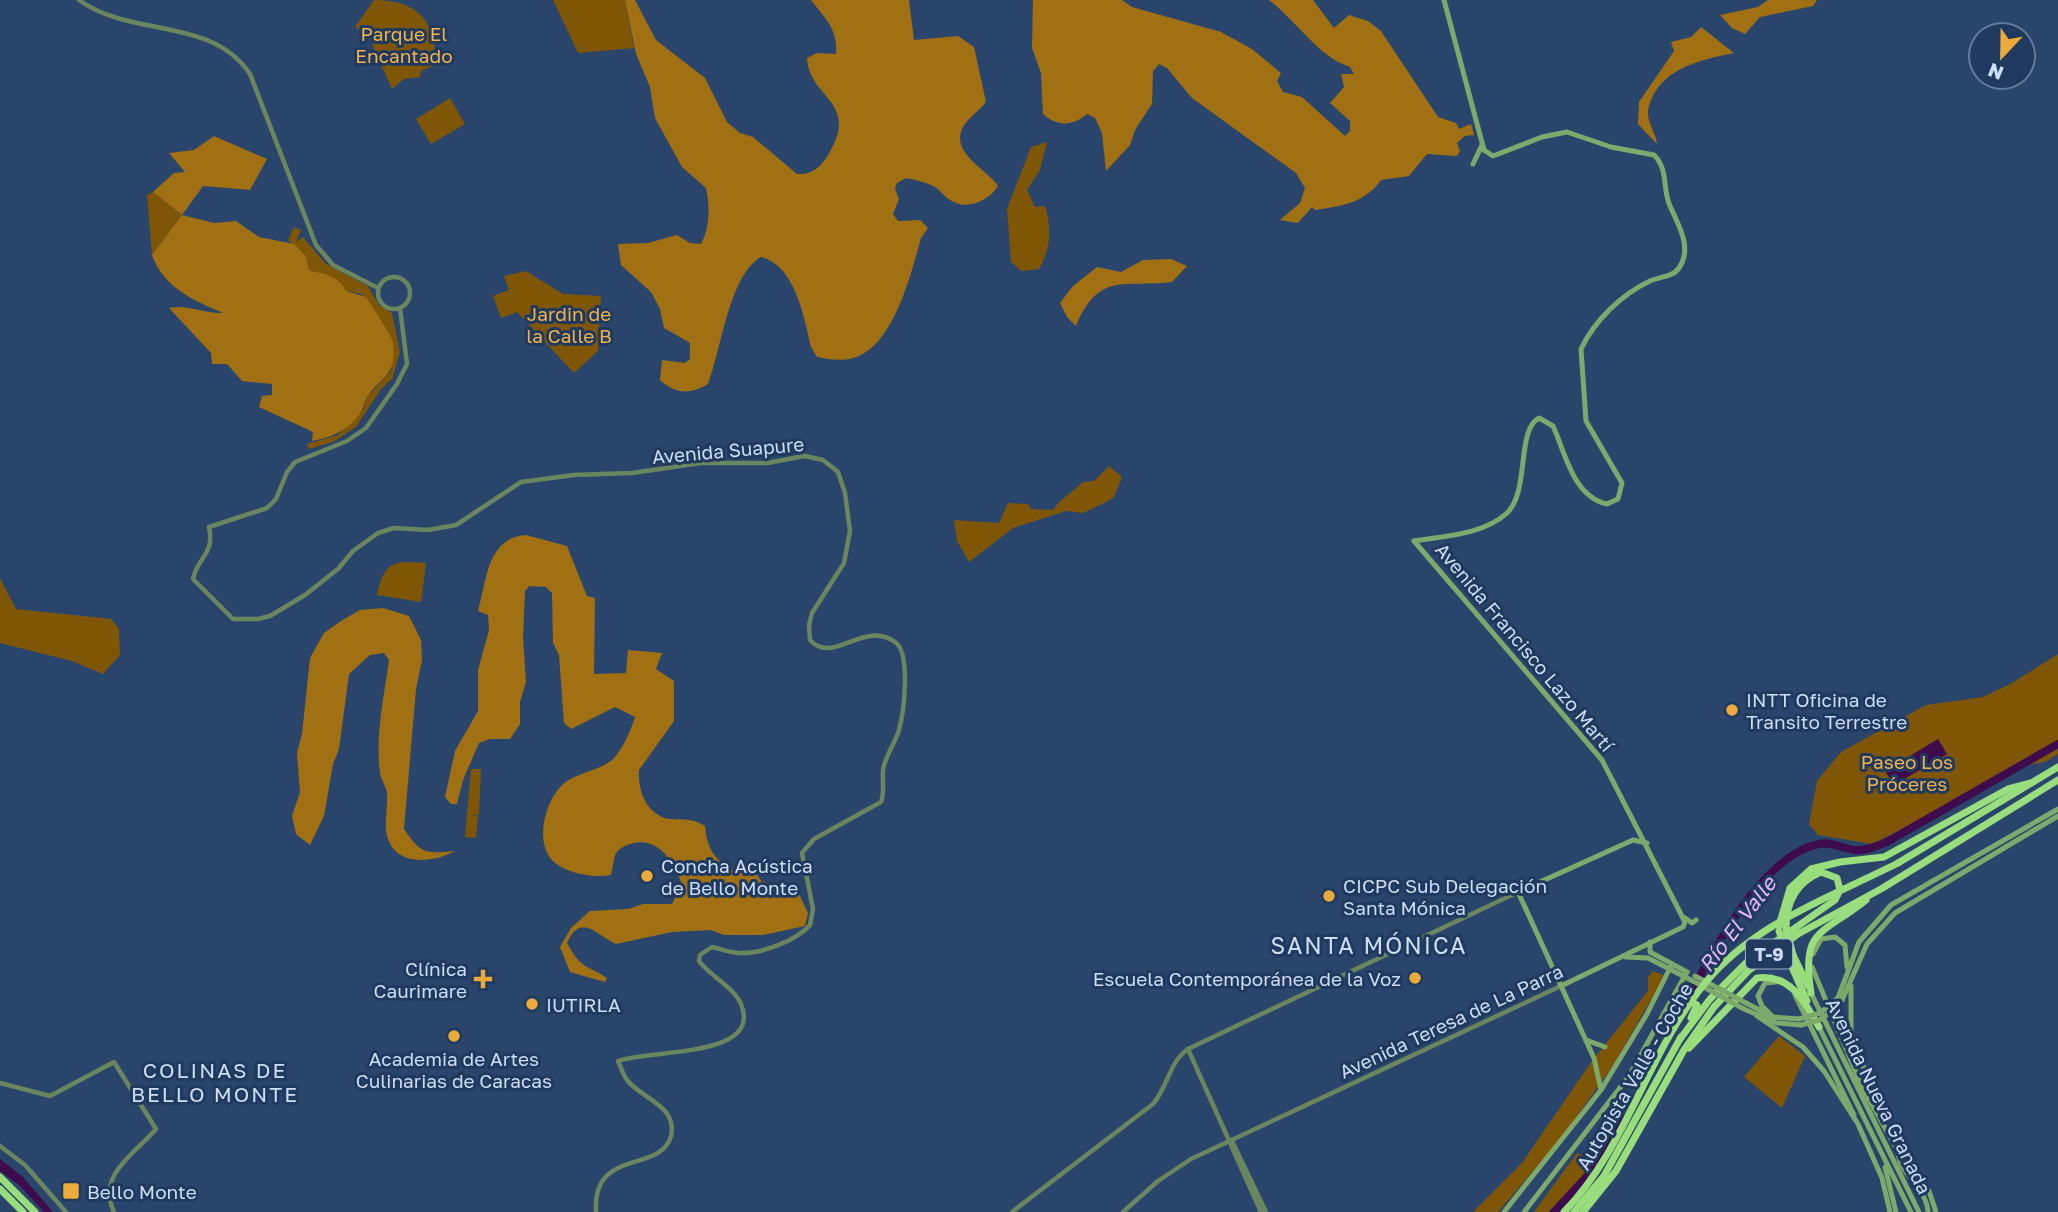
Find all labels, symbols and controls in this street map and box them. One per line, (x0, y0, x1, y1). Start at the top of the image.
north arrow (1967, 21, 2037, 91)
park label: Parque El Encantado (355, 22, 453, 67)
text: N (1984, 59, 2006, 86)
park label: Jardin de la Calle B (526, 302, 612, 347)
street label: Avenida Suapure (651, 432, 805, 468)
street label: Avenida Francisco Lazo Martí (1431, 538, 1620, 757)
place label: INTT Oficina de Transito Terrestre (1746, 688, 1907, 733)
marker: INTT Oficina de Transito Terrestre (1724, 702, 1740, 718)
park label: Paseo Los Próceres (1861, 750, 1953, 795)
place label: Concha Acústica de Bello Monte (661, 854, 813, 899)
marker: Concha Acústica de Bello Monte (639, 868, 655, 884)
water label: Río El Valle (1693, 870, 1782, 977)
place label: CICPC Sub Delegación Santa Mónica (1343, 874, 1547, 919)
marker: CICPC Sub Delegación Santa Mónica (1321, 888, 1337, 904)
district label: SANTA MÓNICA (1270, 931, 1468, 959)
road number: T-9 (1746, 939, 1792, 968)
place label: Clínica Caurimare (374, 957, 467, 1002)
street label: Avenida Teresa de La Parra (1336, 959, 1566, 1083)
place label: Escuela Contemporánea de la Voz (1093, 967, 1401, 990)
marker: Clínica Caurimare (473, 969, 493, 989)
marker: Escuela Contemporánea de la Voz (1407, 970, 1423, 986)
street label: Autopista Valle - Coche (1571, 978, 1697, 1174)
place label: IUTIRLA (546, 993, 621, 1016)
street label: Avenida Nueva Granada (1822, 994, 1936, 1198)
marker: IUTIRLA (524, 996, 540, 1012)
marker: Academia de Artes Culinarias de Caracas (446, 1028, 462, 1044)
place label: Academia de Artes Culinarias de Caracas (356, 1047, 552, 1092)
district label: COLINAS DE BELLO MONTE (131, 1057, 299, 1107)
place label: Bello Monte (87, 1180, 197, 1203)
marker: Bello Monte (61, 1181, 81, 1201)

